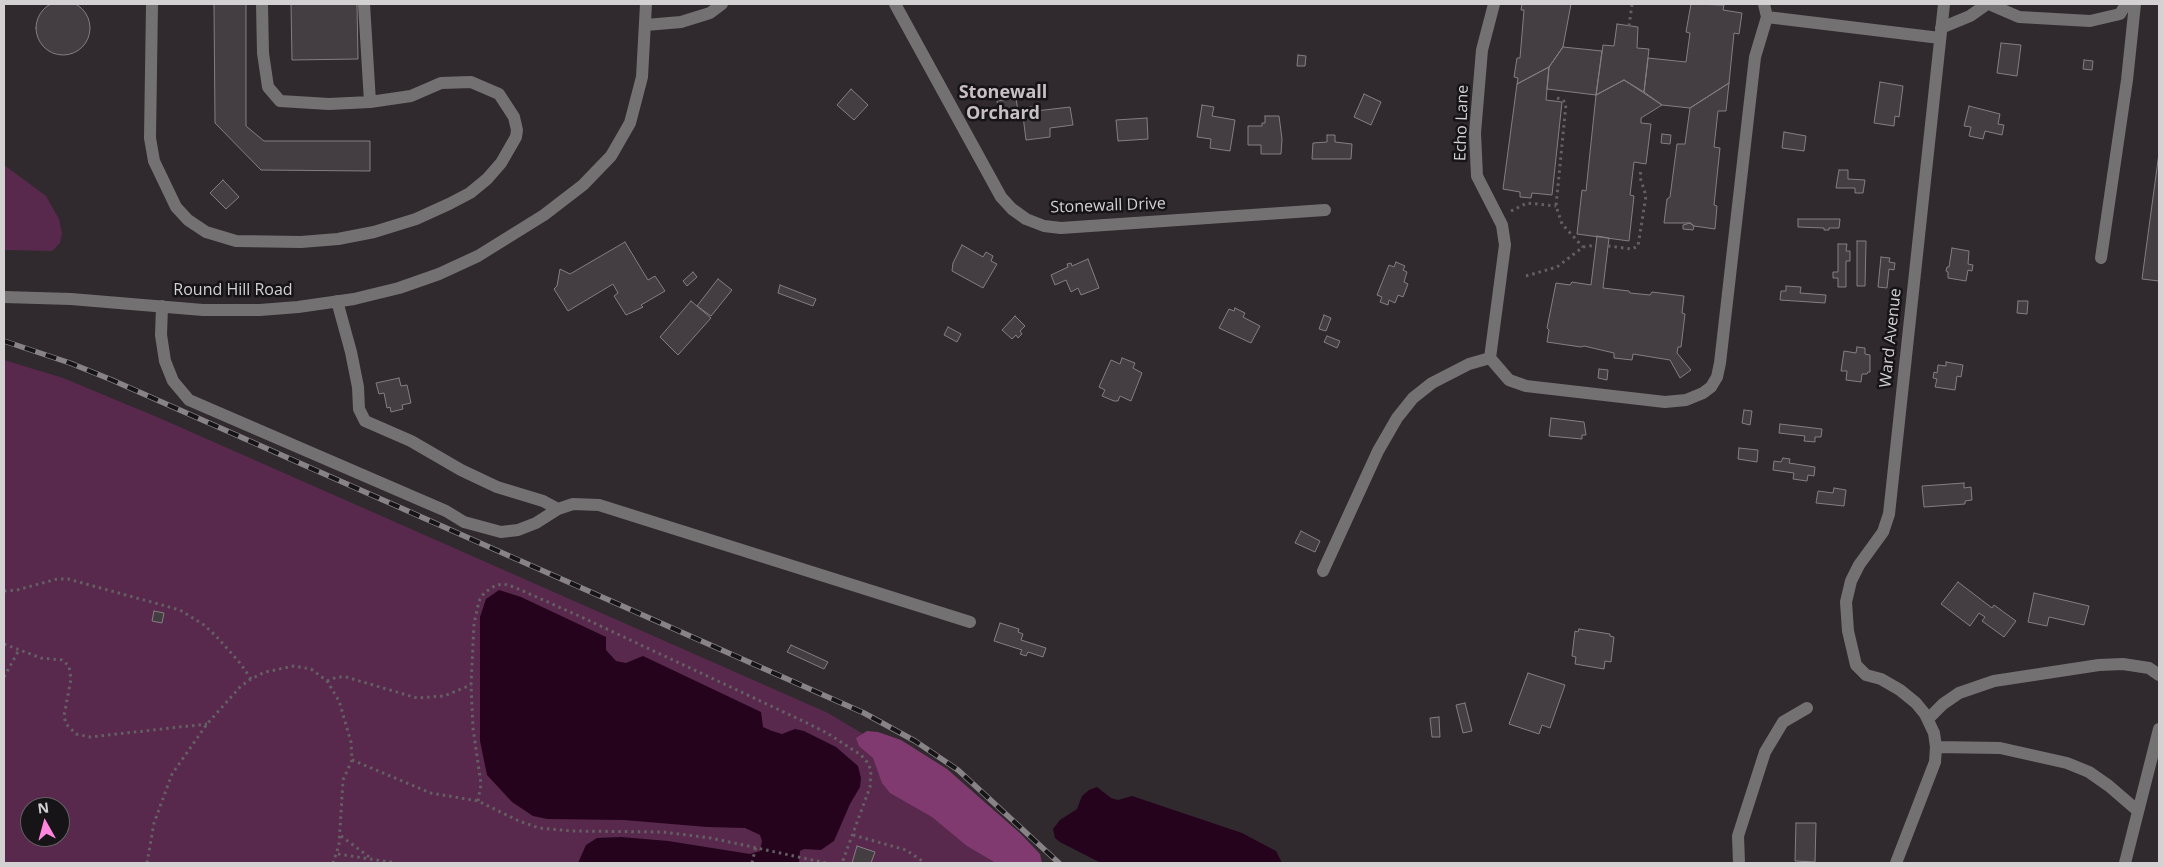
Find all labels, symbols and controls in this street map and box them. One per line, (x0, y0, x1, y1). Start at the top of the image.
district label: Stonewall Orchard (959, 82, 1047, 125)
street label: Echo Lane (1451, 85, 1473, 161)
street label: Stonewall Drive (1050, 194, 1166, 218)
street label: Round Hill Road (173, 280, 293, 300)
street label: Ward Avenue (1876, 287, 1906, 389)
north arrow (20, 797, 70, 847)
text: N (36, 797, 50, 818)

